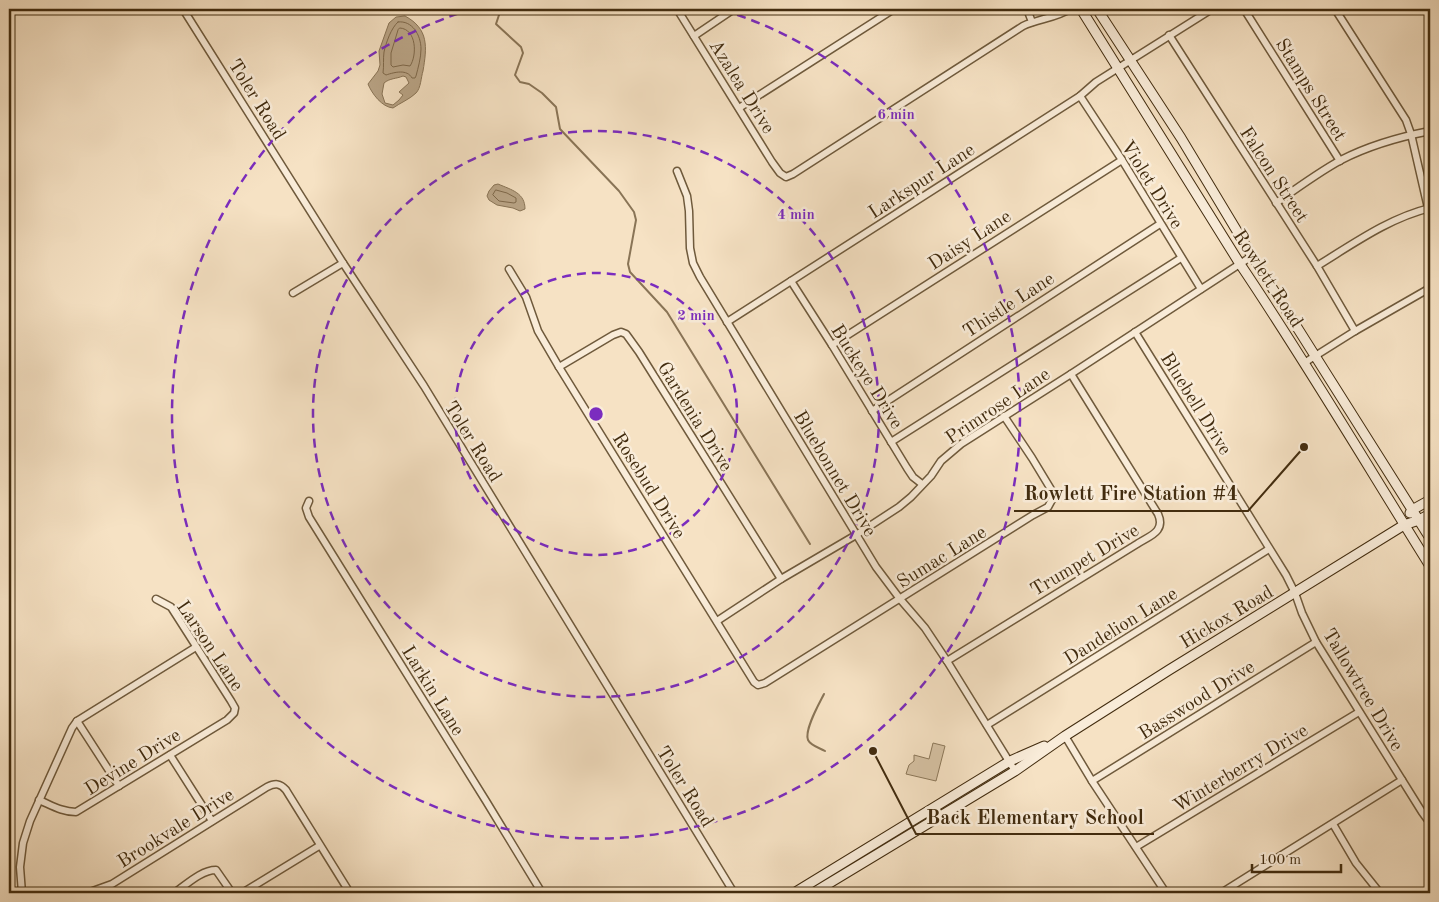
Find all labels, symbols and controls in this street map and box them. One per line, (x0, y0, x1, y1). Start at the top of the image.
street label: Stamps Street (1271, 36, 1349, 145)
street label: Azalea Drive (705, 37, 777, 138)
street label: Toler Road (224, 57, 288, 144)
text: 6 min (877, 108, 915, 123)
street label: Falcon Street (1235, 124, 1311, 227)
street label: Violet Drive (1116, 138, 1185, 233)
street label: Larkspur Lane (866, 141, 979, 223)
text: 4 min (777, 208, 815, 223)
street label: Daisy Lane (926, 208, 1015, 275)
street label: Rowlett Road (1228, 227, 1305, 332)
street label: Thistle Lane (960, 270, 1058, 342)
text: 2 min (677, 309, 715, 324)
street label: Buckeye Drive (826, 322, 905, 433)
street label: Bluebell Drive (1156, 350, 1234, 459)
street label: Gardenia Drive (653, 359, 735, 475)
street label: Primrose Lane (943, 365, 1054, 449)
street label: Toler Road (440, 399, 504, 486)
centre of rings (587, 405, 605, 423)
street label: Bluebonnet Drive (789, 408, 879, 541)
street label: Rosebud Drive (608, 430, 688, 543)
callout: Rowlett Fire Station #4 (1014, 476, 1248, 511)
text: Rowlett Fire Station #4 (1024, 485, 1238, 505)
street label: Trumpet Drive (1028, 521, 1143, 601)
street label: Sumac Lane (894, 523, 990, 593)
street label: Hickox Road (1177, 583, 1277, 653)
street label: Dandelion Lane (1061, 585, 1181, 669)
street label: Larson Lane (172, 598, 246, 695)
street label: Tallowtree Drive (1318, 626, 1406, 755)
street label: Larkin Lane (397, 643, 467, 739)
street label: Basswood Drive (1136, 658, 1259, 744)
street label: Winterberry Drive (1171, 722, 1312, 817)
street label: Devine Drive (82, 726, 184, 800)
street label: Toler Road (652, 744, 716, 831)
street label: Brookvale Drive (115, 786, 238, 872)
callout: Back Elementary School (916, 799, 1154, 834)
text: Back Elementary School (926, 809, 1144, 829)
scale bar (1252, 842, 1340, 874)
text: 100 m (1259, 853, 1301, 868)

